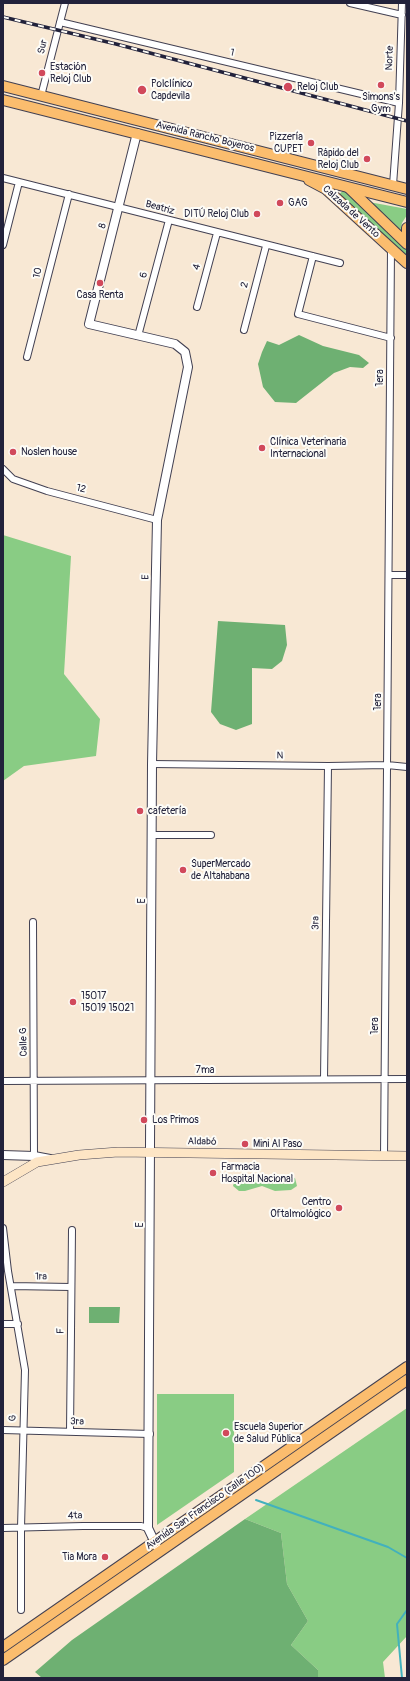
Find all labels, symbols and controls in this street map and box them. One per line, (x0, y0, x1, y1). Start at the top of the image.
street label: Sur (35, 39, 51, 55)
street label: Norte (384, 45, 396, 71)
street label: 1 (229, 47, 235, 59)
place label: Estación Reloj Club (50, 61, 91, 84)
marker: Estación Reloj Club (37, 68, 47, 78)
place label: Polclínico Capdevila (151, 78, 192, 102)
marker: Simons's Gym (376, 80, 386, 90)
marker: Reloj Club (282, 81, 294, 93)
place label: Reloj Club (297, 81, 338, 93)
marker: Polclínico Capdevila (136, 84, 148, 96)
place label: Simons's Gym (362, 91, 400, 114)
street label: Avenida Rancho Boyeros (155, 119, 255, 155)
place label: Pizzería CUPET (269, 131, 303, 154)
marker: Pizzería CUPET (306, 138, 316, 148)
place label: Rápido del Reloj Club (317, 147, 359, 170)
marker: Rápido del Reloj Club (362, 154, 372, 164)
street label: Calzada de Vento (320, 183, 382, 241)
place label: GAG (288, 197, 308, 209)
street label: Beatriz (144, 198, 176, 218)
marker: GAG (275, 198, 285, 208)
place label: DITÚ Reloj Club (184, 208, 249, 220)
marker: DITÚ Reloj Club (252, 209, 262, 219)
street label: 8 (97, 222, 109, 230)
street label: 4 (190, 263, 204, 271)
street label: 10 (31, 266, 45, 280)
street label: 6 (137, 271, 151, 279)
marker: Casa Renta (95, 278, 105, 288)
street label: 2 (238, 281, 252, 289)
place label: Casa Renta (77, 289, 123, 301)
street label: 1era (374, 369, 386, 387)
place label: Clínica Veterinaria Internacional (270, 436, 346, 460)
marker: Clínica Veterinaria Internacional (257, 443, 267, 453)
place label: Noslen house (21, 446, 77, 458)
marker: Noslen house (8, 447, 18, 457)
street label: 12 (75, 482, 87, 496)
street label: E (140, 574, 152, 580)
street label: 1era (372, 693, 384, 711)
street label: N (277, 750, 283, 762)
place label: cafetería (148, 805, 186, 817)
marker: cafetería (135, 806, 145, 816)
place label: SuperMercado de Altahabana (191, 858, 251, 882)
marker: SuperMercado de Altahabana (178, 865, 188, 875)
street label: E (136, 898, 148, 904)
street label: 3ra (310, 916, 322, 930)
place label: 15017 15019 15021 (81, 990, 134, 1014)
marker: 15017 15019 15021 (68, 997, 78, 1007)
street label: 1era (369, 1017, 381, 1035)
street label: Calle G (18, 1027, 30, 1057)
street label: 7ma (196, 1064, 214, 1076)
place label: Los Primos (152, 1114, 199, 1126)
marker: Los Primos (139, 1115, 149, 1125)
street label: Aldabó (187, 1136, 217, 1148)
place label: Mini Al Paso (253, 1138, 302, 1150)
marker: Mini Al Paso (240, 1139, 250, 1149)
place label: Farmacia Hospital Nacional (221, 1161, 293, 1184)
marker: Farmacia Hospital Nacional (208, 1168, 218, 1178)
place label: Centro Oftalmológico (270, 1196, 331, 1220)
marker: Centro Oftalmológico (334, 1203, 344, 1213)
street label: E (134, 1222, 146, 1228)
street label: 1ra (35, 1271, 47, 1283)
street label: F (55, 1328, 67, 1334)
street label: G (7, 1414, 19, 1422)
street label: 3ra (70, 1416, 84, 1428)
place label: Escuela Superior de Salud Pública (234, 1421, 303, 1444)
marker: Escuela Superior de Salud Pública (221, 1428, 231, 1438)
street label: Avenida San Francisco (calle 100) (144, 1461, 266, 1553)
street label: 4ta (68, 1510, 82, 1522)
place label: Tia Mora (62, 1551, 97, 1563)
marker: Tia Mora (100, 1552, 110, 1562)

